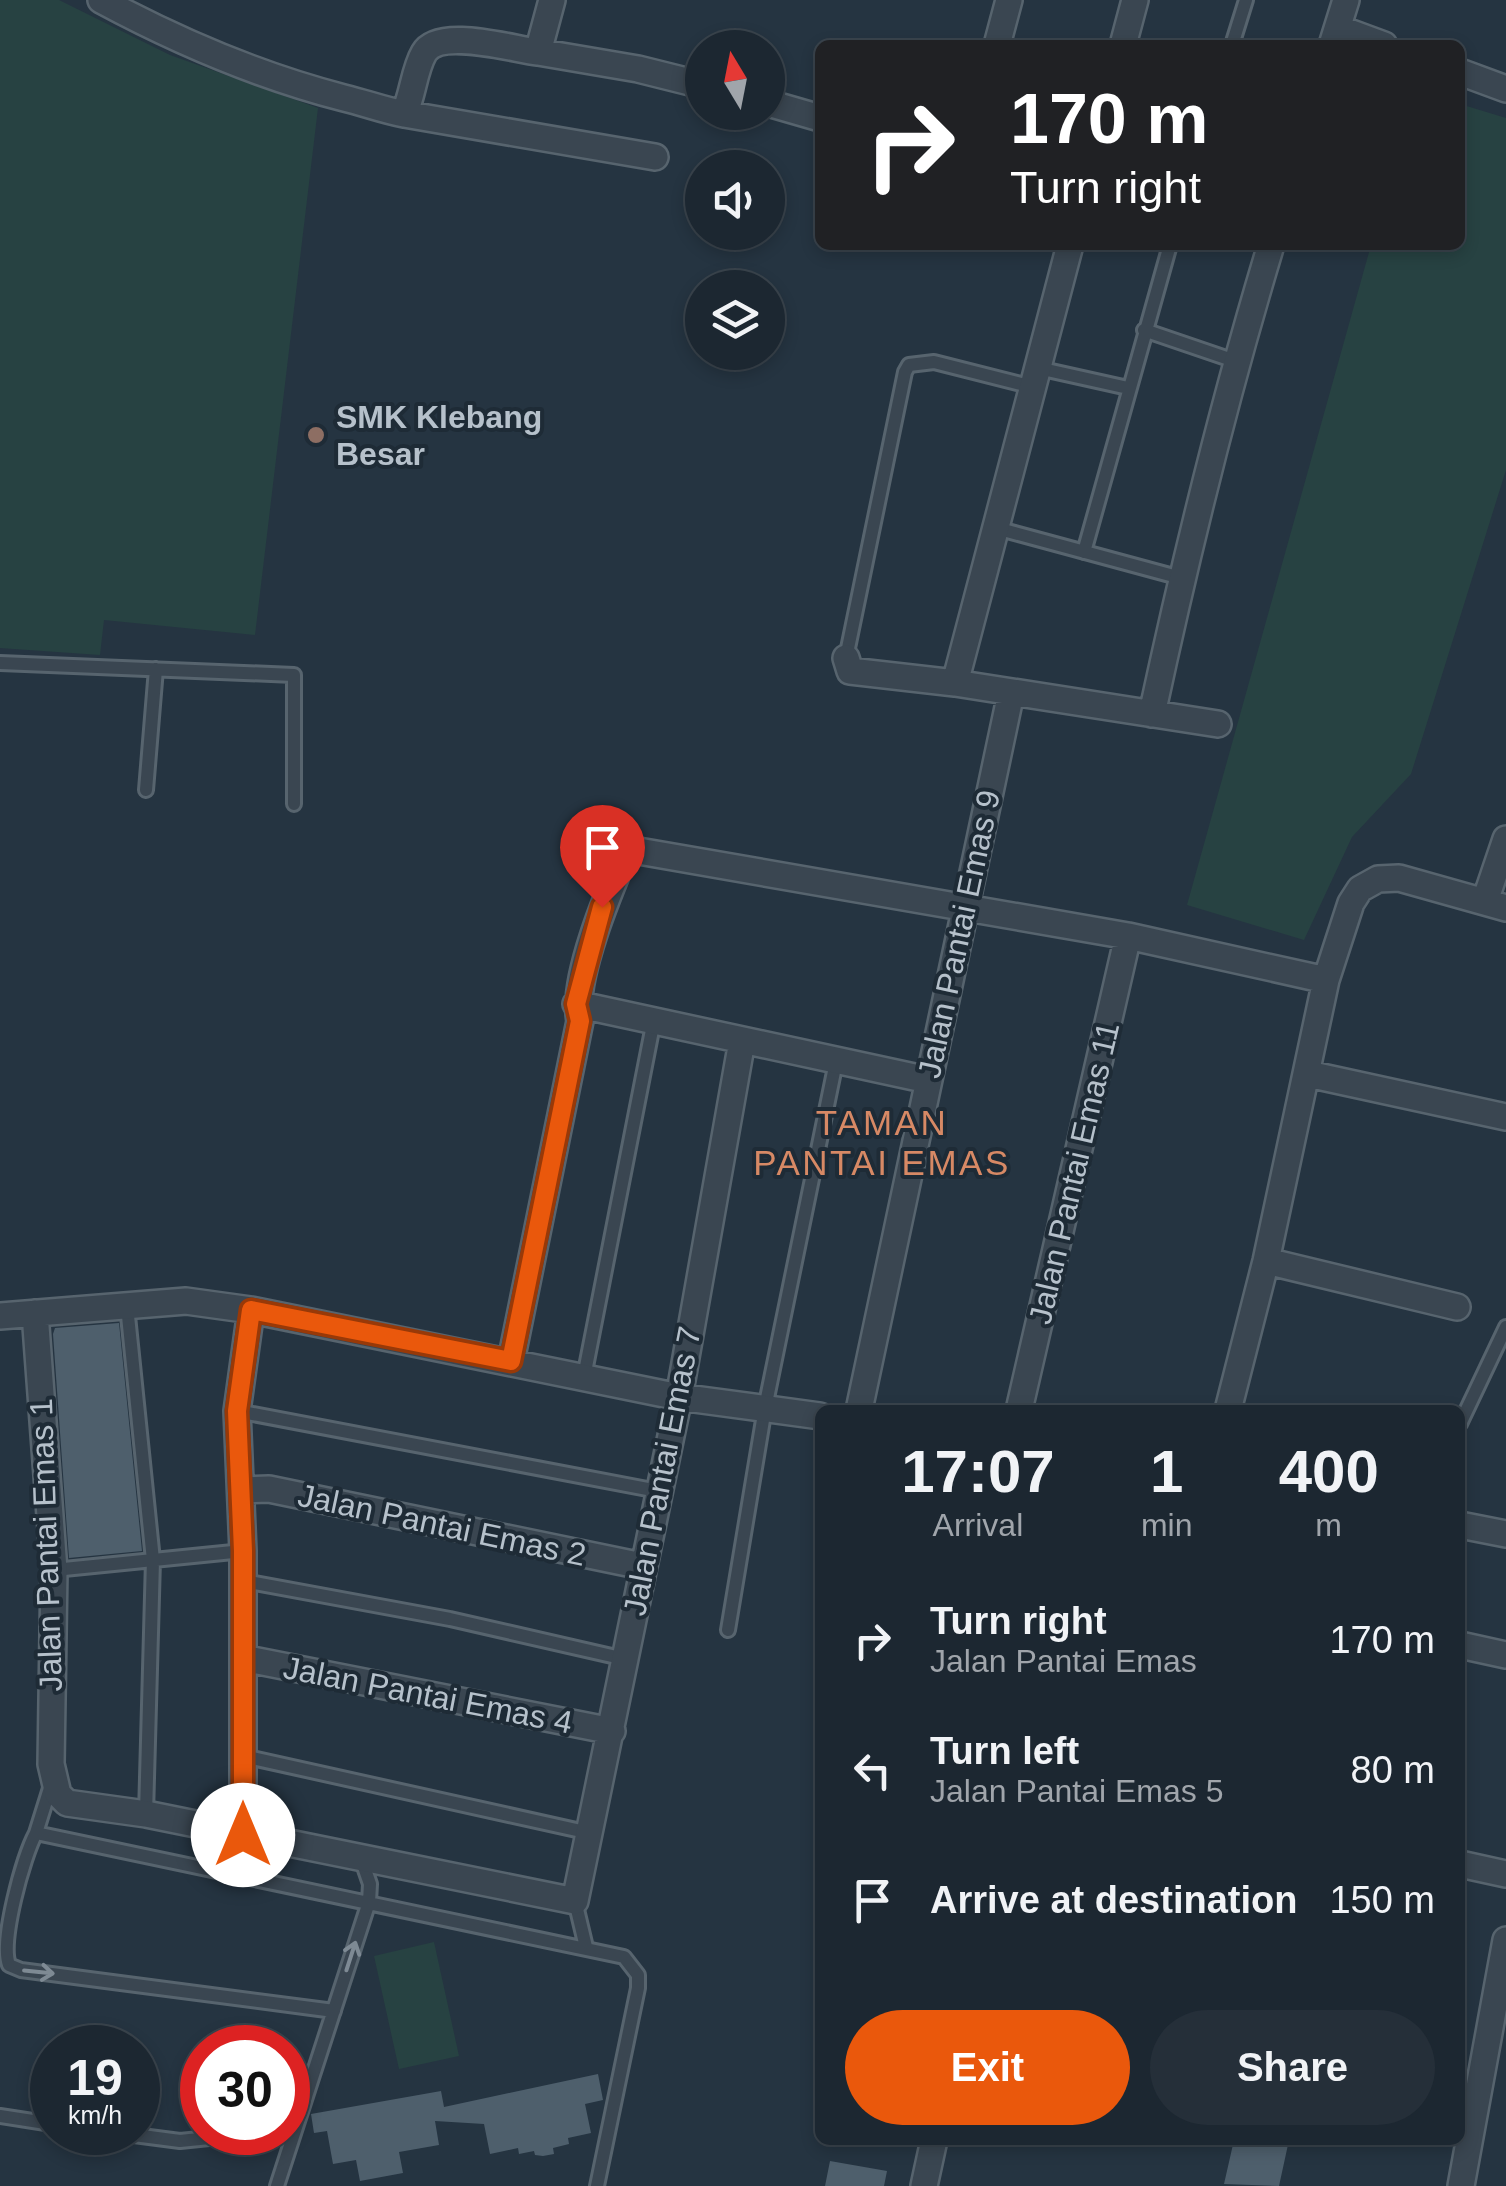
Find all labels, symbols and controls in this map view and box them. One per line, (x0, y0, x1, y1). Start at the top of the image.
north arrow (685, 30, 785, 130)
map controls (685, 30, 785, 370)
icon: right (845, 80, 975, 210)
text: 170 m (1010, 80, 1208, 158)
button: sound (685, 150, 785, 250)
text: Turn right (1010, 162, 1201, 213)
button: layers (685, 270, 785, 370)
place label: SMK Klebang Besar (336, 399, 542, 472)
marker: SMK Klebang Besar (305, 424, 327, 446)
street label: Jalan Pantai Emas 9 (911, 787, 1007, 1081)
pin (560, 805, 645, 908)
icon: arrive (575, 820, 630, 875)
street label: Jalan Pantai Emas 11 (1022, 1018, 1126, 1328)
district label: TAMAN PANTAI EMAS (753, 1103, 1011, 1182)
street label: Jalan Pantai Emas 7 (616, 1324, 708, 1618)
street label: Jalan Pantai Emas 1 (23, 1398, 69, 1692)
text: 17:07 (901, 1438, 1055, 1505)
text: 1 (1150, 1438, 1183, 1505)
text: 400 (1279, 1438, 1379, 1505)
street label: Jalan Pantai Emas 2 (295, 1477, 589, 1573)
text: Arrival (933, 1507, 1023, 1543)
text: min (1141, 1507, 1192, 1543)
text: m (1315, 1507, 1342, 1543)
text: Turn right (930, 1600, 1107, 1642)
icon: right (845, 1613, 900, 1668)
text: 170 m (1329, 1619, 1435, 1661)
text: Jalan Pantai Emas (930, 1643, 1197, 1679)
street label: Jalan Pantai Emas 4 (281, 1649, 575, 1741)
text: Turn left (930, 1730, 1079, 1772)
icon: left (845, 1743, 900, 1798)
text: 80 m (1351, 1749, 1435, 1791)
text: Jalan Pantai Emas 5 (930, 1773, 1224, 1809)
position arrow (191, 1783, 295, 1887)
icon: arrive (845, 1873, 900, 1928)
text: Arrive at destination (930, 1879, 1297, 1921)
text: 150 m (1329, 1879, 1435, 1921)
one-way arrow (344, 1941, 362, 1973)
one-way arrow (22, 1963, 54, 1982)
button: Exit (845, 2010, 1130, 2125)
button: Share (1150, 2010, 1435, 2125)
speed limit sign: 30 (180, 2025, 310, 2155)
text: 19 (67, 2050, 123, 2106)
text: km/h (68, 2101, 122, 2129)

